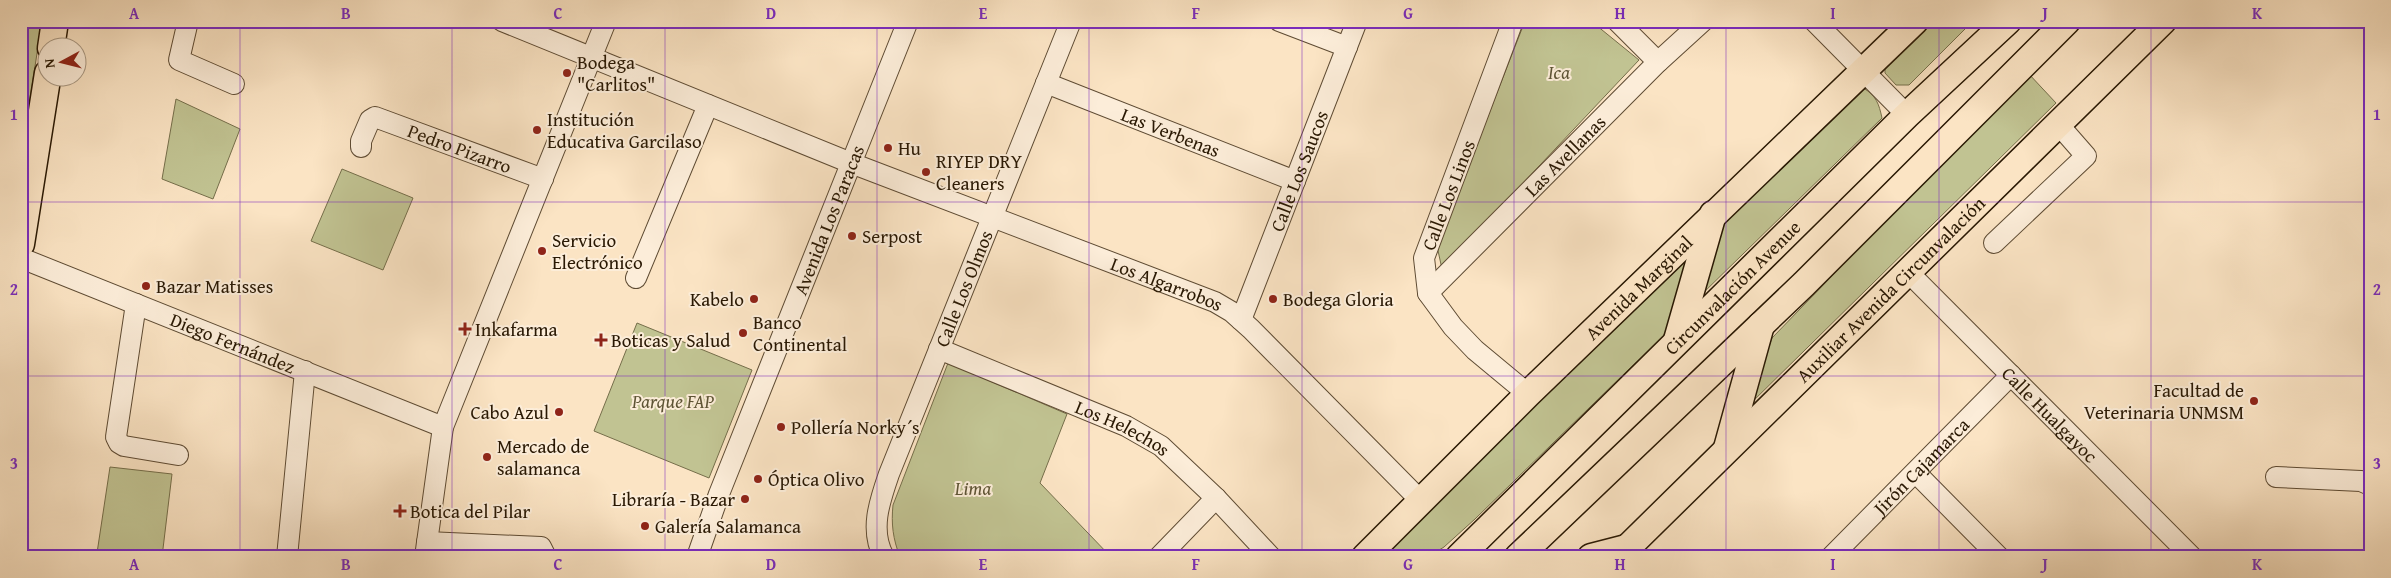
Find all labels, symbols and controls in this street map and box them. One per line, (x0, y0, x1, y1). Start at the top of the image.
text: A (129, 1, 140, 25)
text: B (341, 1, 351, 25)
text: C (553, 1, 563, 25)
text: D (766, 1, 776, 25)
text: E (979, 1, 988, 25)
text: F (1192, 1, 1200, 25)
text: G (1403, 1, 1413, 25)
text: H (1614, 1, 1626, 25)
text: I (1830, 1, 1836, 25)
text: J (2039, 1, 2048, 25)
text: K (2252, 1, 2263, 25)
north arrow (38, 38, 88, 88)
place label: Bodega "Carlitos" (577, 48, 655, 98)
text: N (39, 57, 60, 69)
park label: Ica (1548, 58, 1570, 86)
marker: Bodega "Carlitos" (561, 67, 573, 79)
street label: Las Verbenas (1117, 100, 1224, 164)
text: 1 (10, 102, 18, 126)
text: 1 (2373, 102, 2381, 126)
place label: Institución Educativa Garcilaso (547, 105, 702, 155)
street label: Calle Los Saucos (1263, 106, 1335, 236)
street label: Las Avellanas (1518, 108, 1612, 203)
street label: Pedro Pizarro (404, 116, 516, 180)
marker: Institución Educativa Garcilaso (531, 124, 543, 136)
place label: Hu (898, 134, 922, 162)
street label: Calle Los Linos (1414, 136, 1482, 254)
street label: Avenida Los Paracas (786, 141, 871, 299)
marker: Hu (882, 142, 894, 154)
place label: RIYEP DRY Cleaners (936, 147, 1023, 197)
marker: RIYEP DRY Cleaners (920, 166, 932, 178)
street label: Auxiliar Avenida Circunvalación (1789, 189, 1992, 389)
street label: Circunvalación Avenue (1658, 213, 1807, 361)
place label: Serpost (862, 222, 923, 250)
place label: Servicio Electrónico (552, 226, 643, 276)
street label: Calle Los Olmos (928, 226, 1000, 351)
street label: Avenida Marginal (1578, 229, 1699, 346)
marker: Serpost (846, 230, 858, 242)
marker: Servicio Electrónico (536, 245, 548, 257)
street label: Los Algarrobos (1107, 249, 1229, 318)
place label: Bazar Matisses (156, 272, 273, 300)
text: 2 (10, 277, 18, 301)
text: 2 (2373, 277, 2381, 301)
marker: Bazar Matisses (140, 280, 152, 292)
place label: Kabelo (690, 285, 744, 313)
place label: Bodega Gloria (1283, 285, 1394, 313)
marker: Kabelo (748, 293, 760, 305)
marker: Bodega Gloria (1267, 293, 1279, 305)
street label: Diego Fernández (166, 305, 299, 380)
place label: Banco Continental (753, 308, 847, 358)
place label: Inkafarma (475, 315, 558, 343)
marker: Inkafarma (459, 323, 471, 335)
place label: Boticas y Salud (611, 326, 731, 354)
marker: Banco Continental (737, 327, 749, 339)
marker: Boticas y Salud (595, 334, 607, 346)
street label: Calle Hualgayoc (1995, 360, 2104, 469)
place label: Facultad de Veterinaria UNMSM (2084, 376, 2244, 426)
park label: Parque FAP (631, 387, 715, 415)
street label: Los Helechos (1071, 393, 1177, 462)
marker: Facultad de Veterinaria UNMSM (2248, 395, 2260, 407)
place label: Cabo Azul (471, 398, 549, 426)
marker: Cabo Azul (553, 406, 565, 418)
street label: Jirón Cajamarca (1865, 411, 1975, 522)
place label: Pollería Norky´s (791, 413, 919, 441)
marker: Pollería Norky´s (775, 421, 787, 433)
place label: Mercado de salamanca (497, 432, 590, 482)
text: 3 (10, 451, 18, 475)
marker: Mercado de salamanca (481, 451, 493, 463)
text: 3 (2373, 451, 2381, 475)
place label: Óptica Olivo (768, 465, 864, 493)
marker: Óptica Olivo (752, 473, 764, 485)
park label: Lima (954, 474, 991, 502)
place label: Libraría - Bazar (612, 485, 735, 513)
marker: Libraría - Bazar (739, 493, 751, 505)
place label: Botica del Pilar (410, 497, 531, 525)
marker: Botica del Pilar (394, 505, 406, 517)
place label: Galería Salamanca (655, 512, 801, 540)
marker: Galería Salamanca (639, 520, 651, 532)
text: A (129, 552, 140, 576)
text: B (341, 552, 351, 576)
text: C (553, 552, 563, 576)
text: D (766, 552, 776, 576)
text: E (979, 552, 988, 576)
text: F (1192, 552, 1200, 576)
text: G (1403, 552, 1413, 576)
text: H (1614, 552, 1626, 576)
text: I (1830, 552, 1836, 576)
text: J (2039, 552, 2048, 576)
text: K (2252, 552, 2263, 576)

